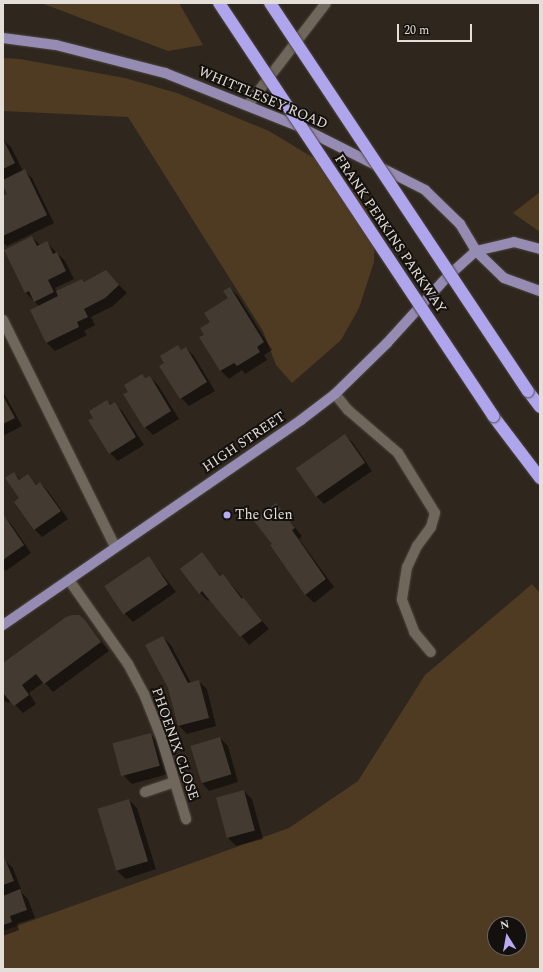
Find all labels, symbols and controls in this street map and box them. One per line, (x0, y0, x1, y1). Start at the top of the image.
scale bar (399, 16, 474, 42)
text: 20 m (404, 21, 429, 40)
street label: WHITTLESEY ROAD (196, 63, 330, 133)
street label: FRANK PERKINS PARKWAY (331, 151, 449, 317)
street label: HIGH STREET (199, 408, 289, 476)
place label: The Glen (235, 507, 293, 523)
marker: The Glen (222, 510, 232, 520)
street label: PHOENIX CLOSE (148, 686, 202, 802)
north arrow (487, 916, 527, 956)
text: N (499, 916, 511, 934)

